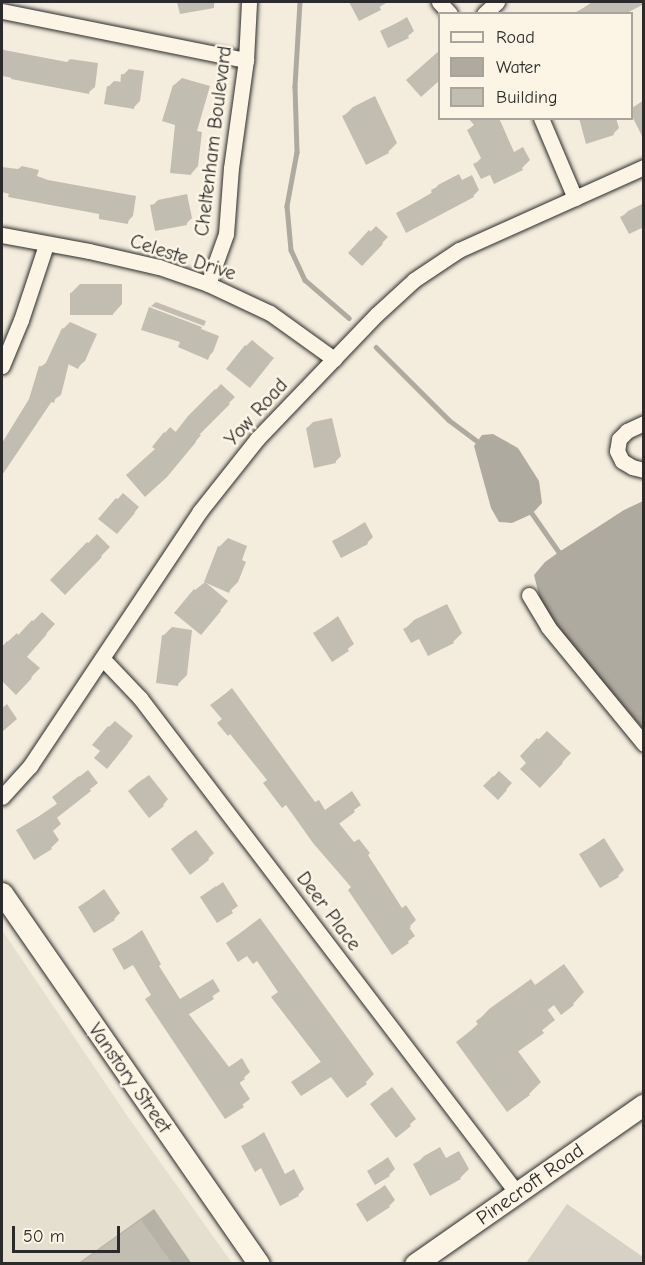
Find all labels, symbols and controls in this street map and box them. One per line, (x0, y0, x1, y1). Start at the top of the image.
legend (438, 12, 633, 120)
text: Road (496, 27, 535, 48)
street label: Cheltenham Boulevard (189, 44, 237, 238)
text: Water (496, 57, 540, 78)
text: Building (496, 87, 558, 108)
street label: Celeste Drive (127, 229, 239, 285)
street label: Yow Road (219, 373, 293, 451)
street label: Deer Place (291, 867, 367, 955)
street label: Vanstory Street (83, 1018, 177, 1138)
street label: Pinecroft Road (472, 1138, 588, 1230)
scale bar (15, 1214, 123, 1252)
text: 50 m (23, 1226, 65, 1247)

